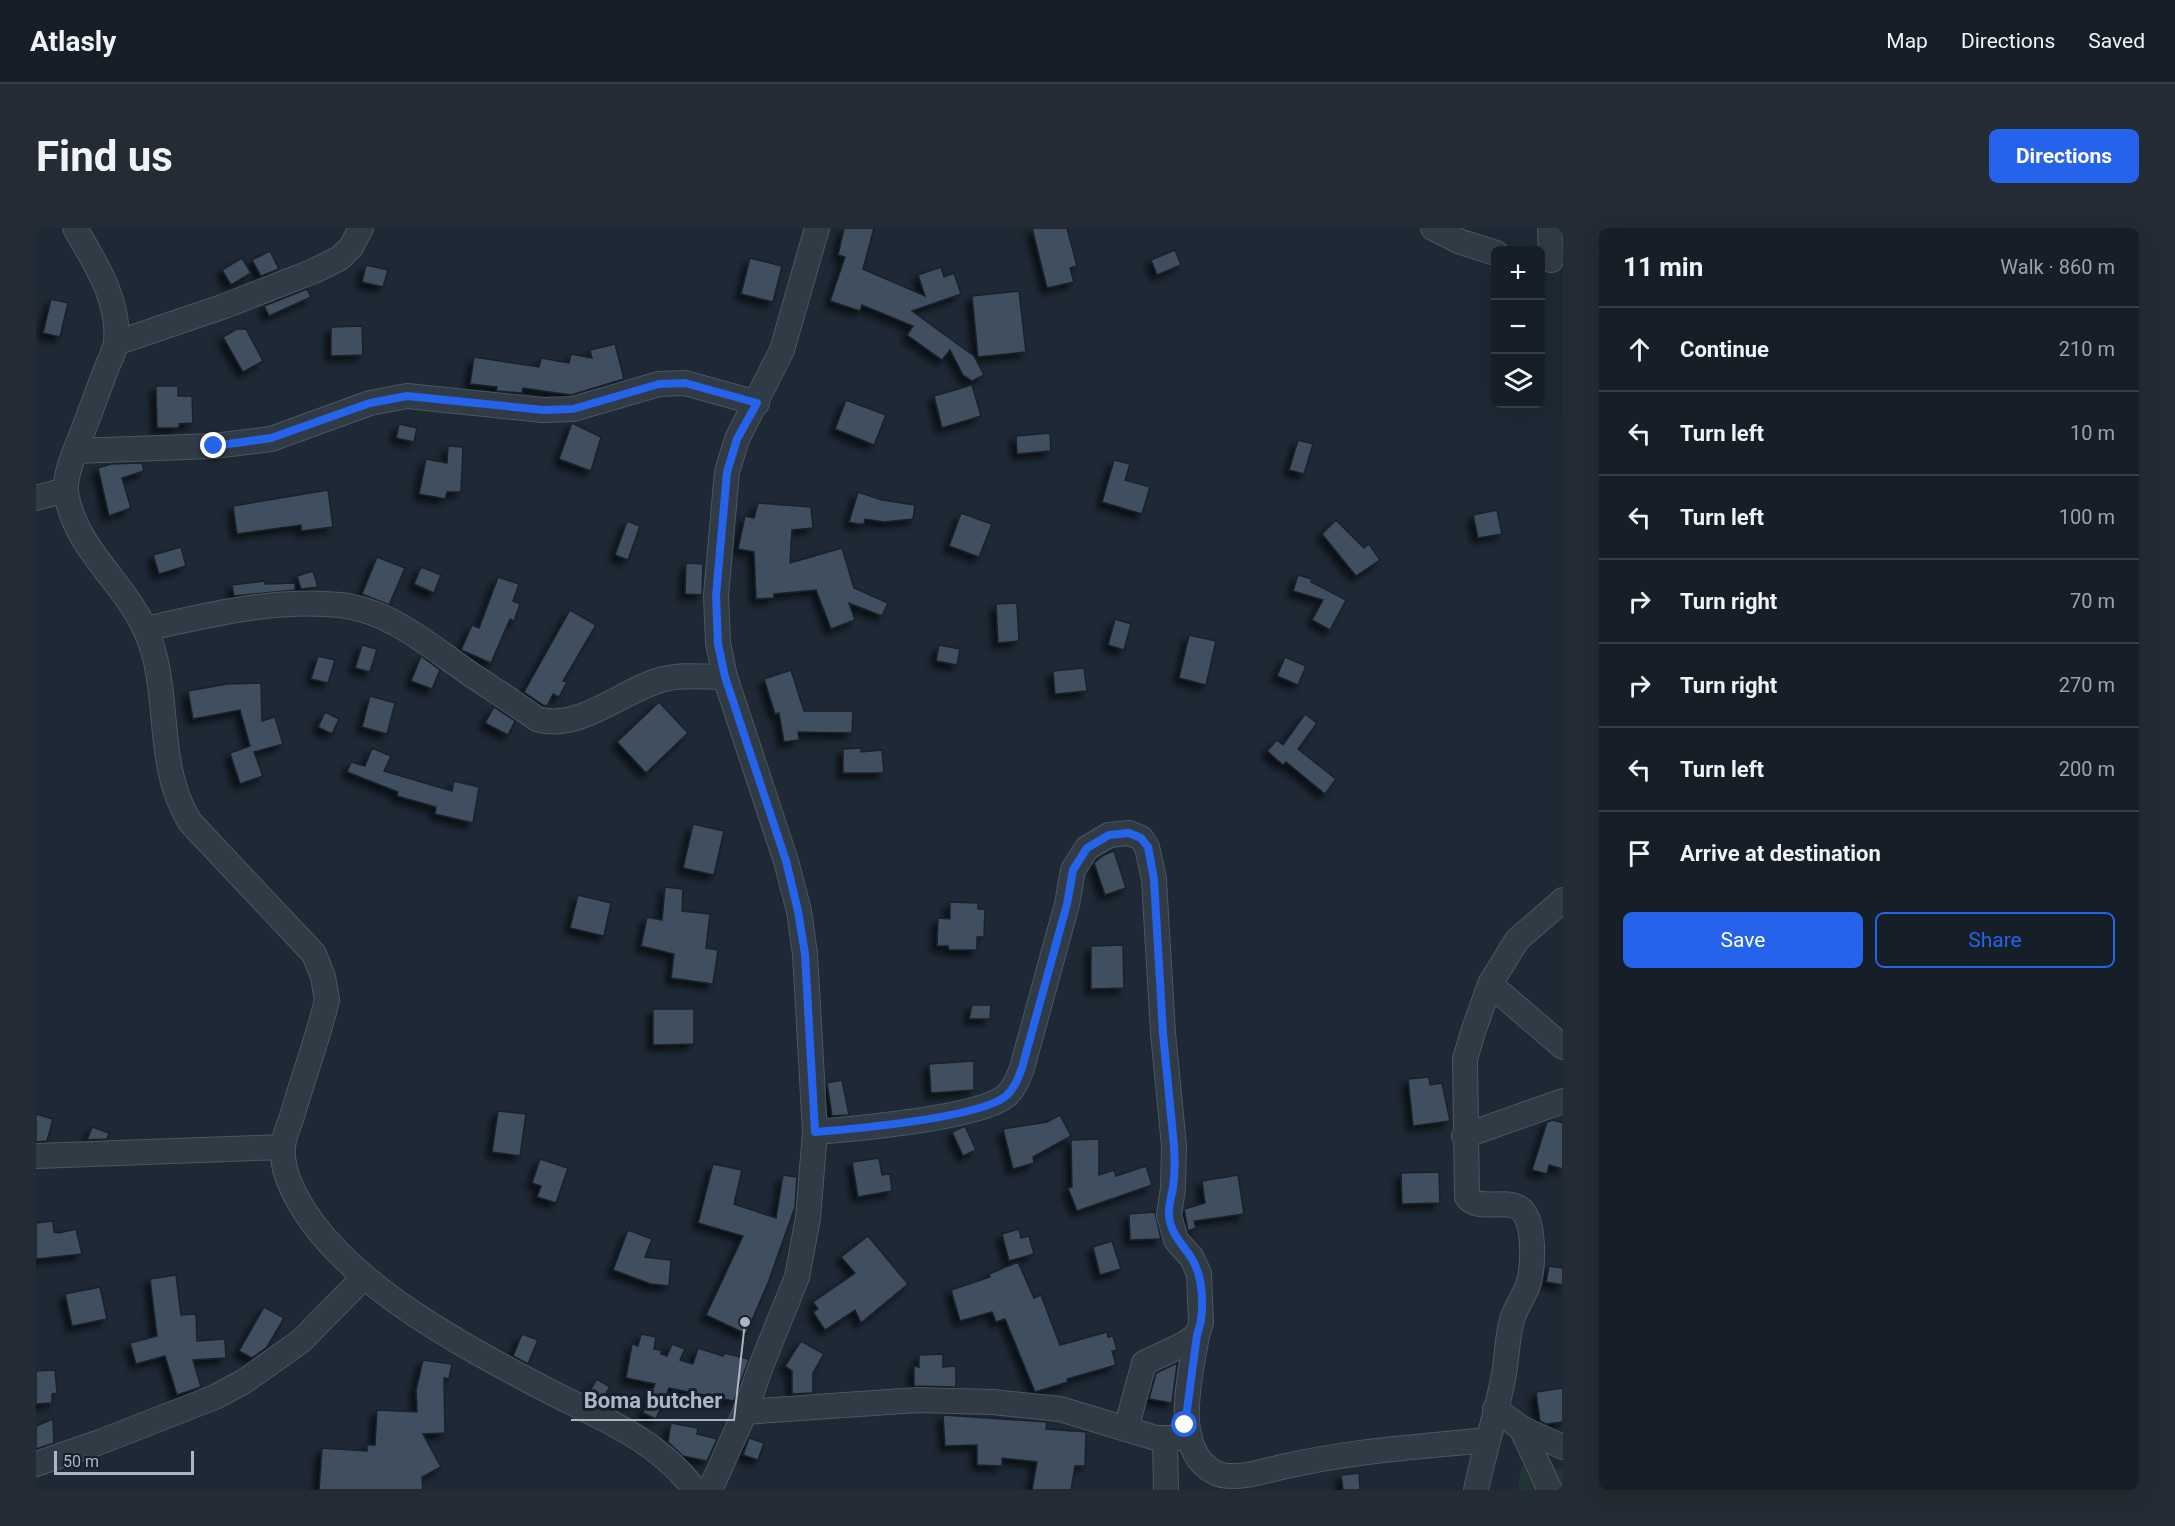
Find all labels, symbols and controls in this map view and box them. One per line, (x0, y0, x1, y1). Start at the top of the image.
text: Atlasly (30, 25, 116, 58)
text: Map (1886, 29, 1928, 53)
text: Directions (1961, 29, 2055, 53)
text: Saved (2088, 29, 2145, 53)
button: Directions (1989, 129, 2139, 183)
text: Find us (36, 132, 173, 181)
map controls (1491, 246, 1545, 408)
button: + (1491, 246, 1545, 300)
text: 11 min (1623, 252, 1703, 282)
text: Walk · 860 m (2000, 255, 2115, 279)
button: − (1491, 300, 1545, 354)
icon: ahead (1623, 333, 1656, 366)
text: Continue (1680, 337, 1769, 362)
text: 210 m (2059, 337, 2115, 361)
button: layers (1491, 354, 1545, 408)
icon: left (1623, 417, 1656, 450)
text: Turn left (1680, 421, 1764, 446)
text: 10 m (2070, 421, 2115, 445)
route end (200, 432, 226, 458)
icon: left (1623, 501, 1656, 534)
text: Turn left (1680, 505, 1764, 530)
text: 100 m (2059, 505, 2115, 529)
icon: right (1623, 585, 1656, 618)
text: Turn right (1680, 589, 1777, 614)
text: 70 m (2070, 589, 2115, 613)
icon: right (1623, 669, 1656, 702)
text: Turn right (1680, 673, 1777, 698)
text: 270 m (2059, 673, 2115, 697)
icon: left (1623, 753, 1656, 786)
text: Turn left (1680, 757, 1764, 782)
text: 200 m (2059, 757, 2115, 781)
icon: arrive (1623, 837, 1656, 870)
text: Arrive at destination (1680, 841, 1881, 866)
button: Save (1623, 912, 1863, 968)
button: Share (1875, 912, 2115, 968)
callout: Boma butcher (571, 1380, 734, 1420)
text: Boma butcher (584, 1388, 722, 1413)
route start (1171, 1411, 1197, 1437)
scale bar (54, 1448, 194, 1476)
text: 50 m (63, 1452, 99, 1471)

